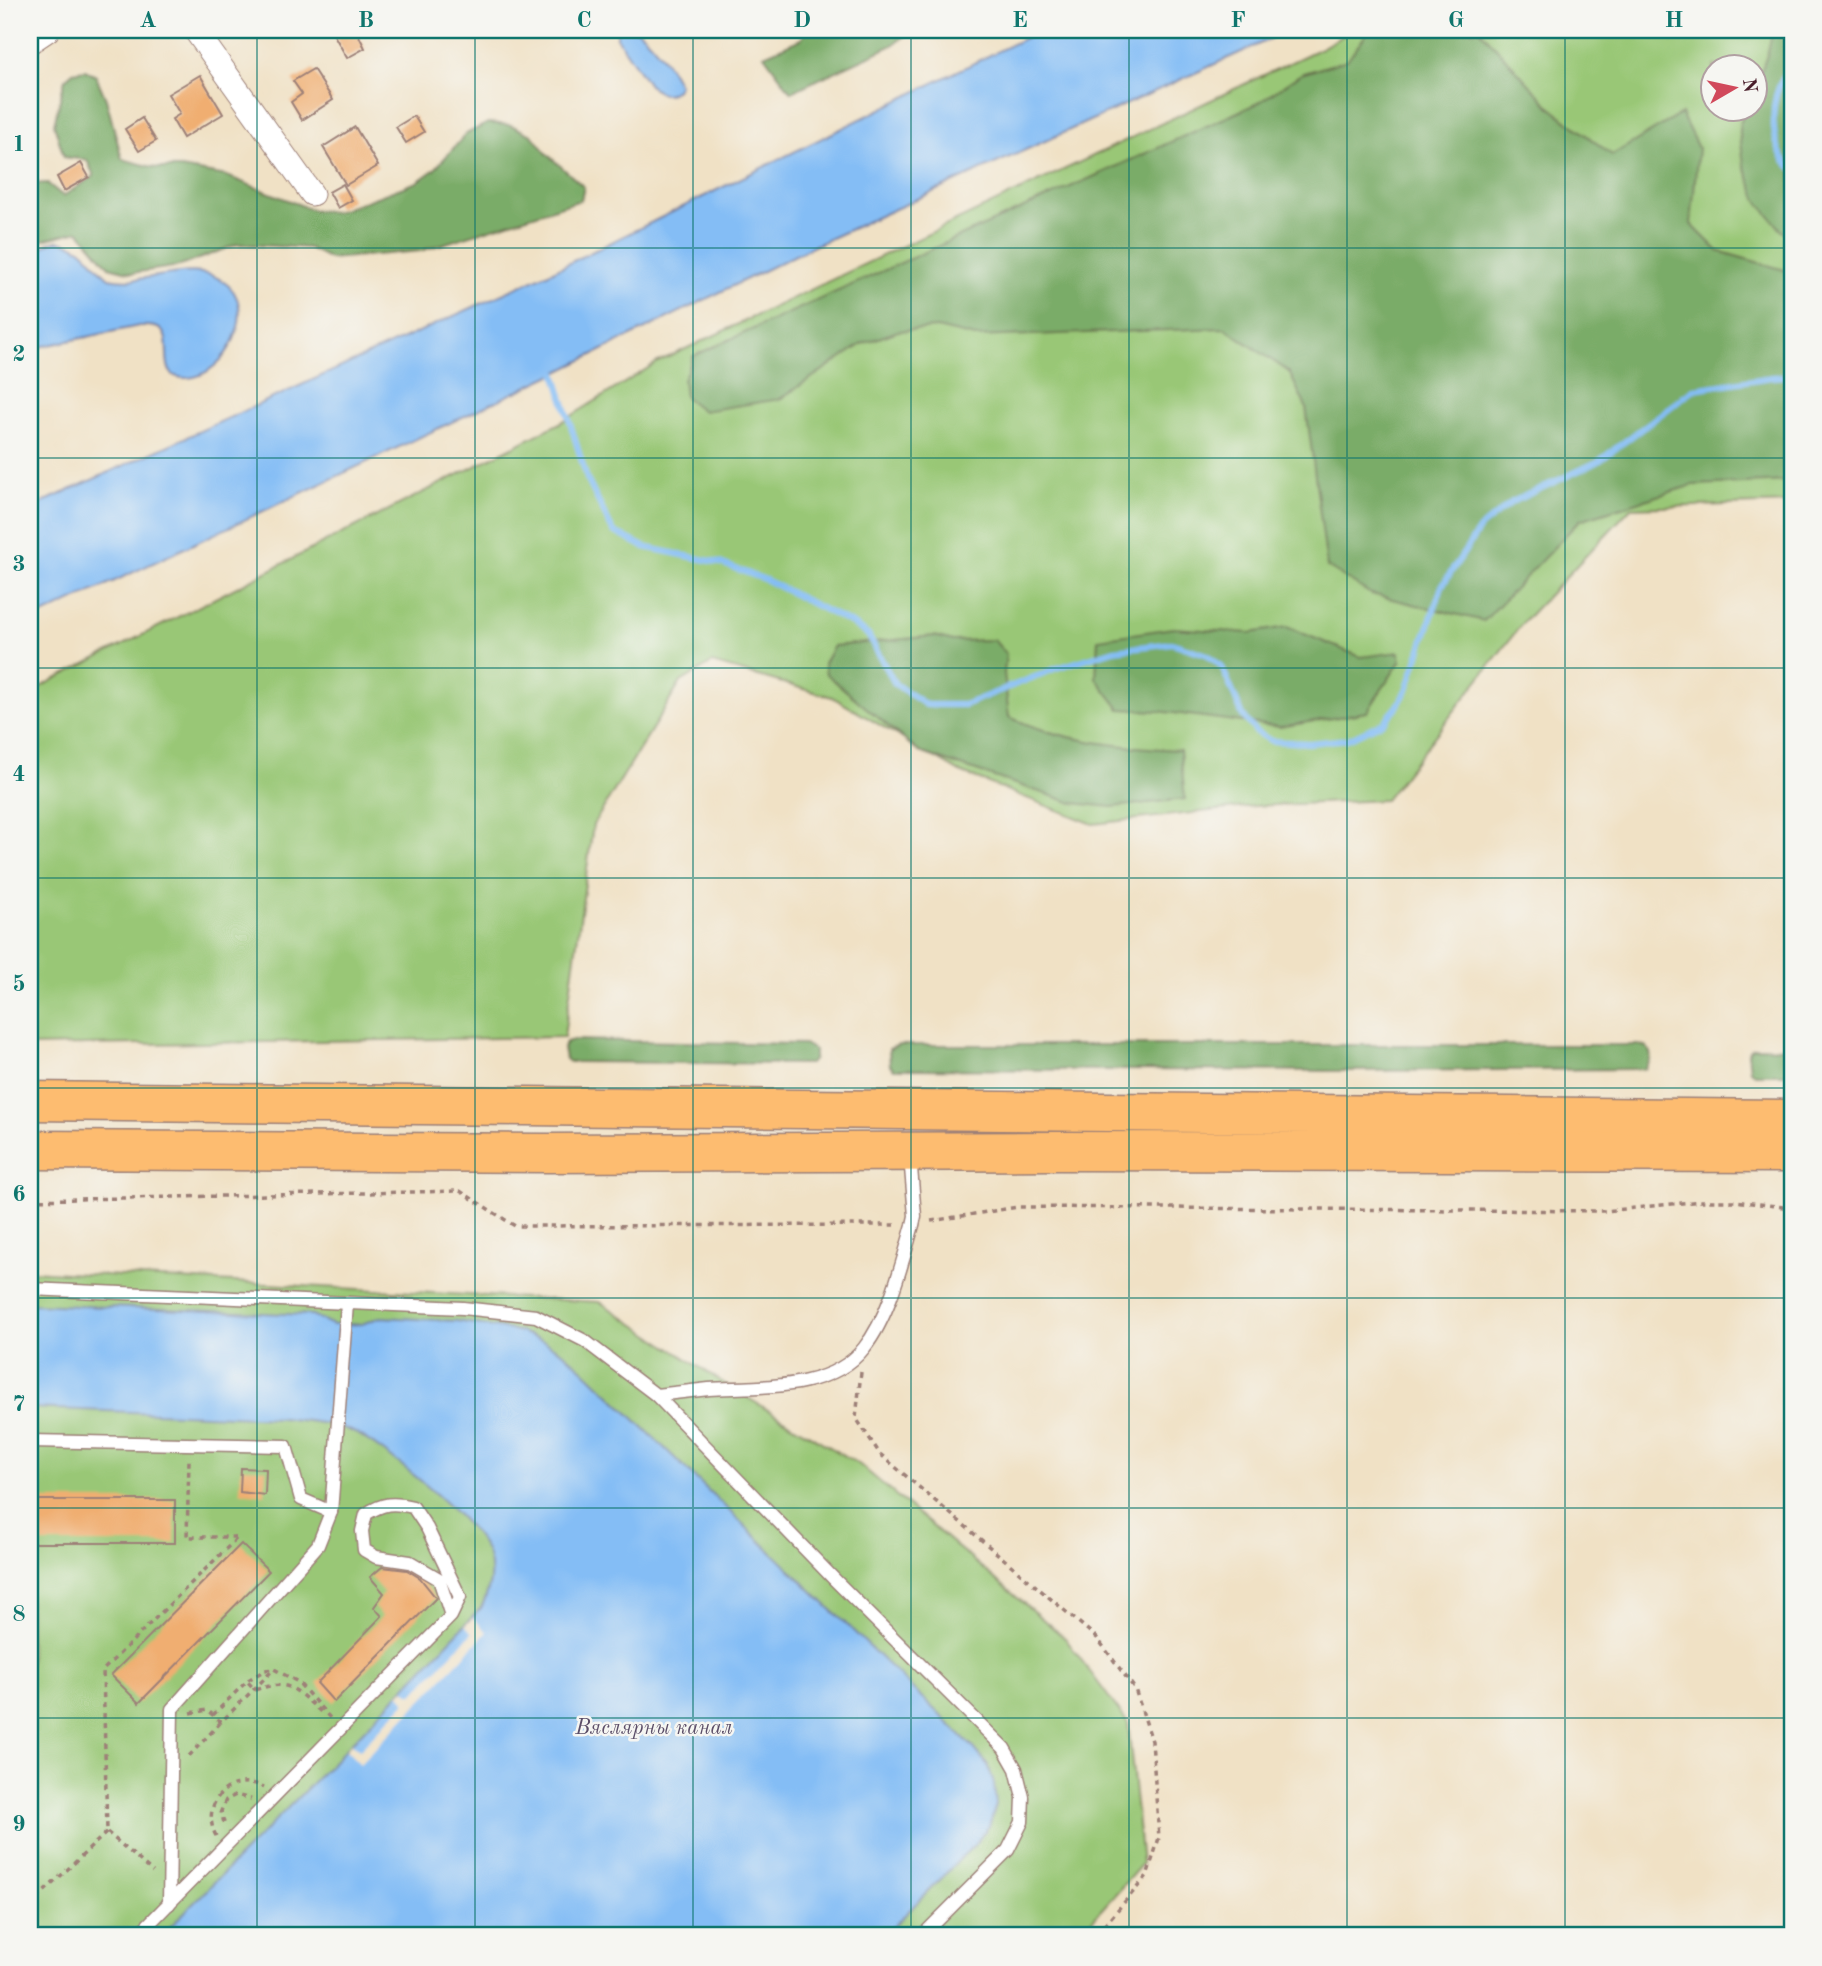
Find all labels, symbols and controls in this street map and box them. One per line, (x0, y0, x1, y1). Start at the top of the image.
text: A (139, 9, 157, 32)
text: B (358, 9, 374, 32)
text: C (576, 9, 592, 32)
text: D (793, 9, 811, 32)
text: E (1012, 9, 1028, 32)
text: F (1230, 9, 1246, 32)
text: G (1448, 9, 1464, 32)
text: H (1665, 9, 1683, 32)
north arrow (1700, 52, 1770, 122)
text: N (1738, 77, 1759, 95)
text: 1 (12, 133, 26, 156)
text: 2 (12, 343, 26, 366)
text: 3 (12, 553, 26, 576)
text: 4 (12, 763, 26, 786)
text: 5 (12, 973, 26, 996)
text: 6 (12, 1183, 26, 1206)
text: 7 (12, 1393, 26, 1416)
text: 8 (12, 1603, 26, 1626)
water label: Вяслярны канал (574, 1718, 733, 1739)
text: 9 (12, 1813, 26, 1836)

